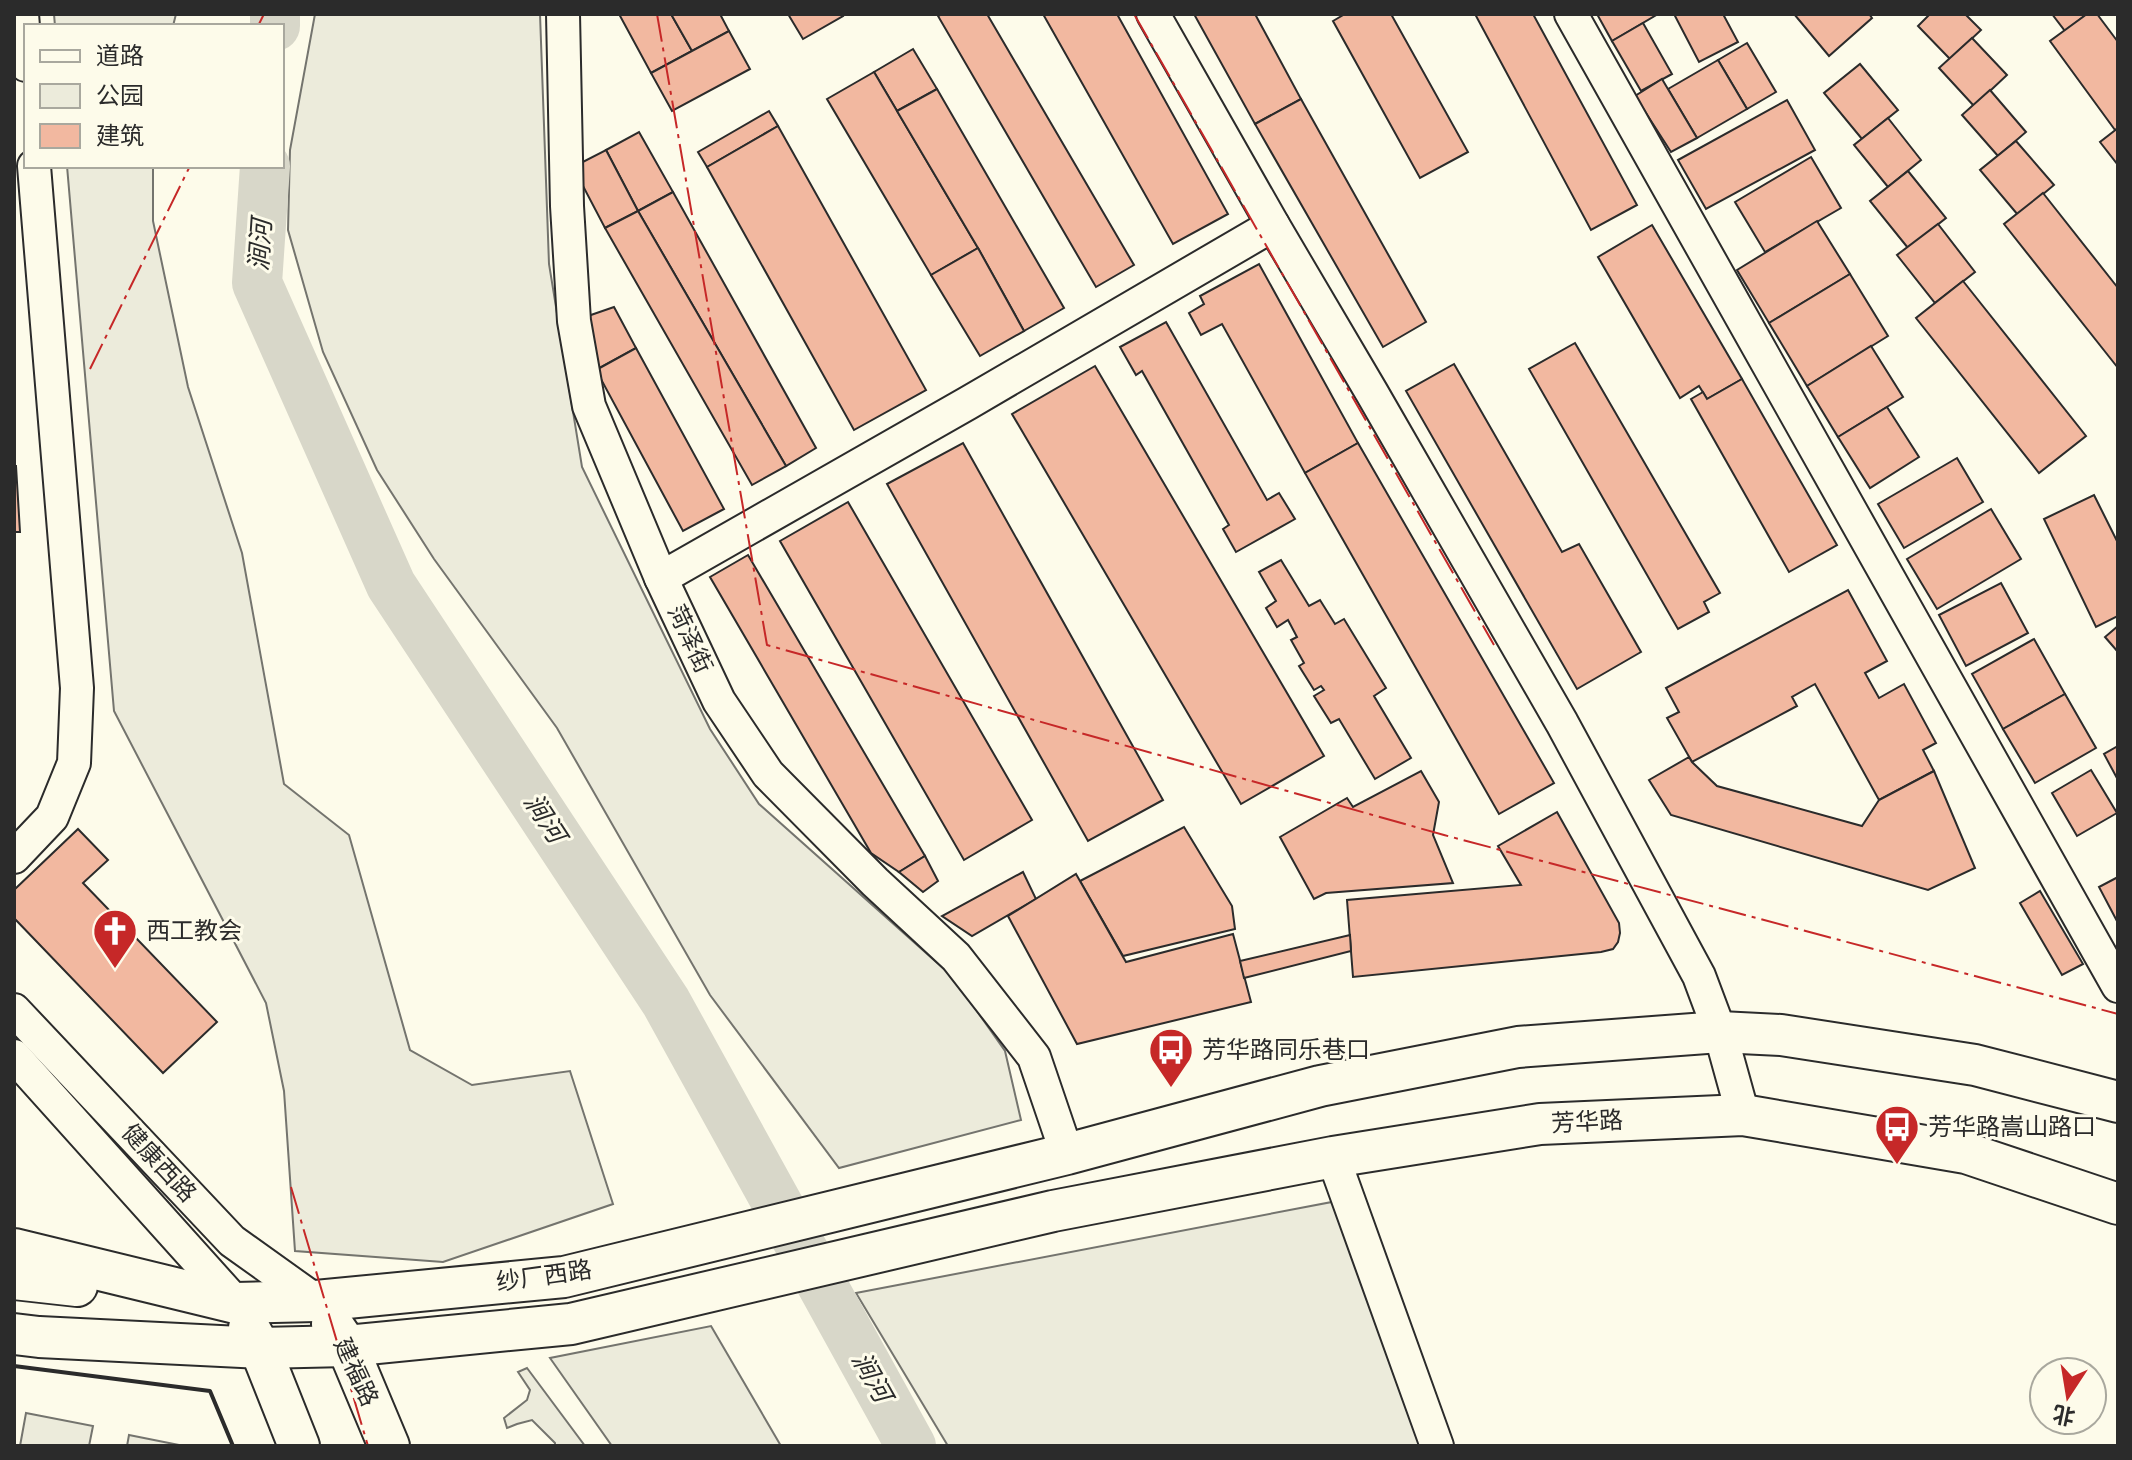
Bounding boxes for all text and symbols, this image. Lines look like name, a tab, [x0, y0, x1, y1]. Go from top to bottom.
legend	[24, 24, 284, 168]
text: 道路	[96, 40, 144, 69]
text: 公园	[96, 80, 144, 109]
text: 建筑	[96, 120, 144, 149]
water label: 涧河	[241, 213, 276, 272]
street label: 菏泽街	[663, 600, 720, 677]
water label: 涧河	[519, 787, 576, 852]
church icon: 西工教会	[91, 907, 139, 970]
place label: 西工教会	[146, 915, 242, 944]
bus stop icon: 芳华路同乐巷口	[1147, 1026, 1195, 1089]
place label: 芳华路同乐巷口	[1202, 1034, 1370, 1063]
bus stop icon: 芳华路嵩山路口	[1873, 1103, 1921, 1166]
street label: 芳华路	[1550, 1104, 1624, 1137]
place label: 芳华路嵩山路口	[1928, 1111, 2096, 1140]
street label: 健康西路	[117, 1117, 203, 1207]
street label: 纱厂西路	[494, 1253, 593, 1296]
street label: 建福路	[329, 1333, 386, 1410]
water label: 涧河	[847, 1346, 902, 1411]
north arrow	[2028, 1356, 2108, 1436]
text: 北	[2050, 1402, 2077, 1432]

